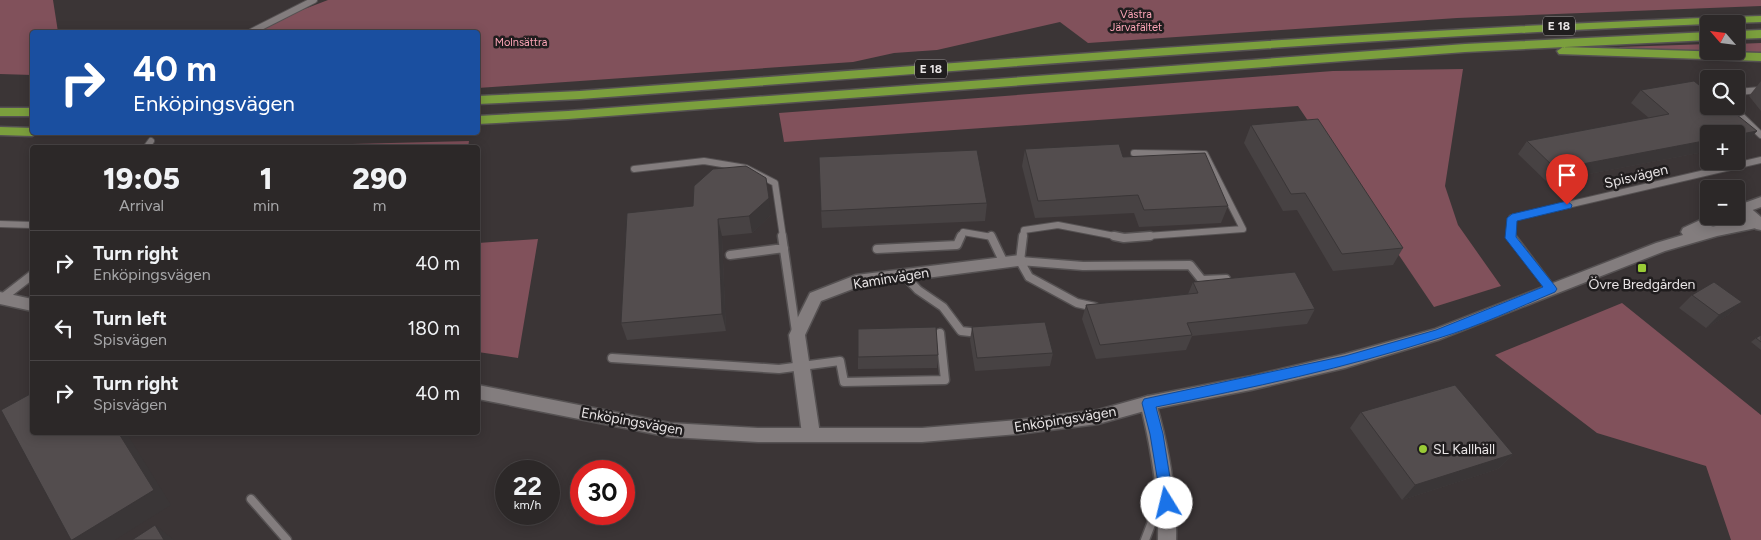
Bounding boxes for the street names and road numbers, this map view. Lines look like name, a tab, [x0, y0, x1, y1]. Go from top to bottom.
road number: E 18	[1543, 16, 1575, 36]
road number: E 18	[915, 60, 947, 78]
street label: Spisvägen	[1603, 161, 1670, 192]
street label: Kaminvägen	[852, 264, 930, 293]
street label: Enköpingsvägen	[1013, 403, 1117, 436]
street label: Enköpingsvägen	[580, 404, 684, 439]

